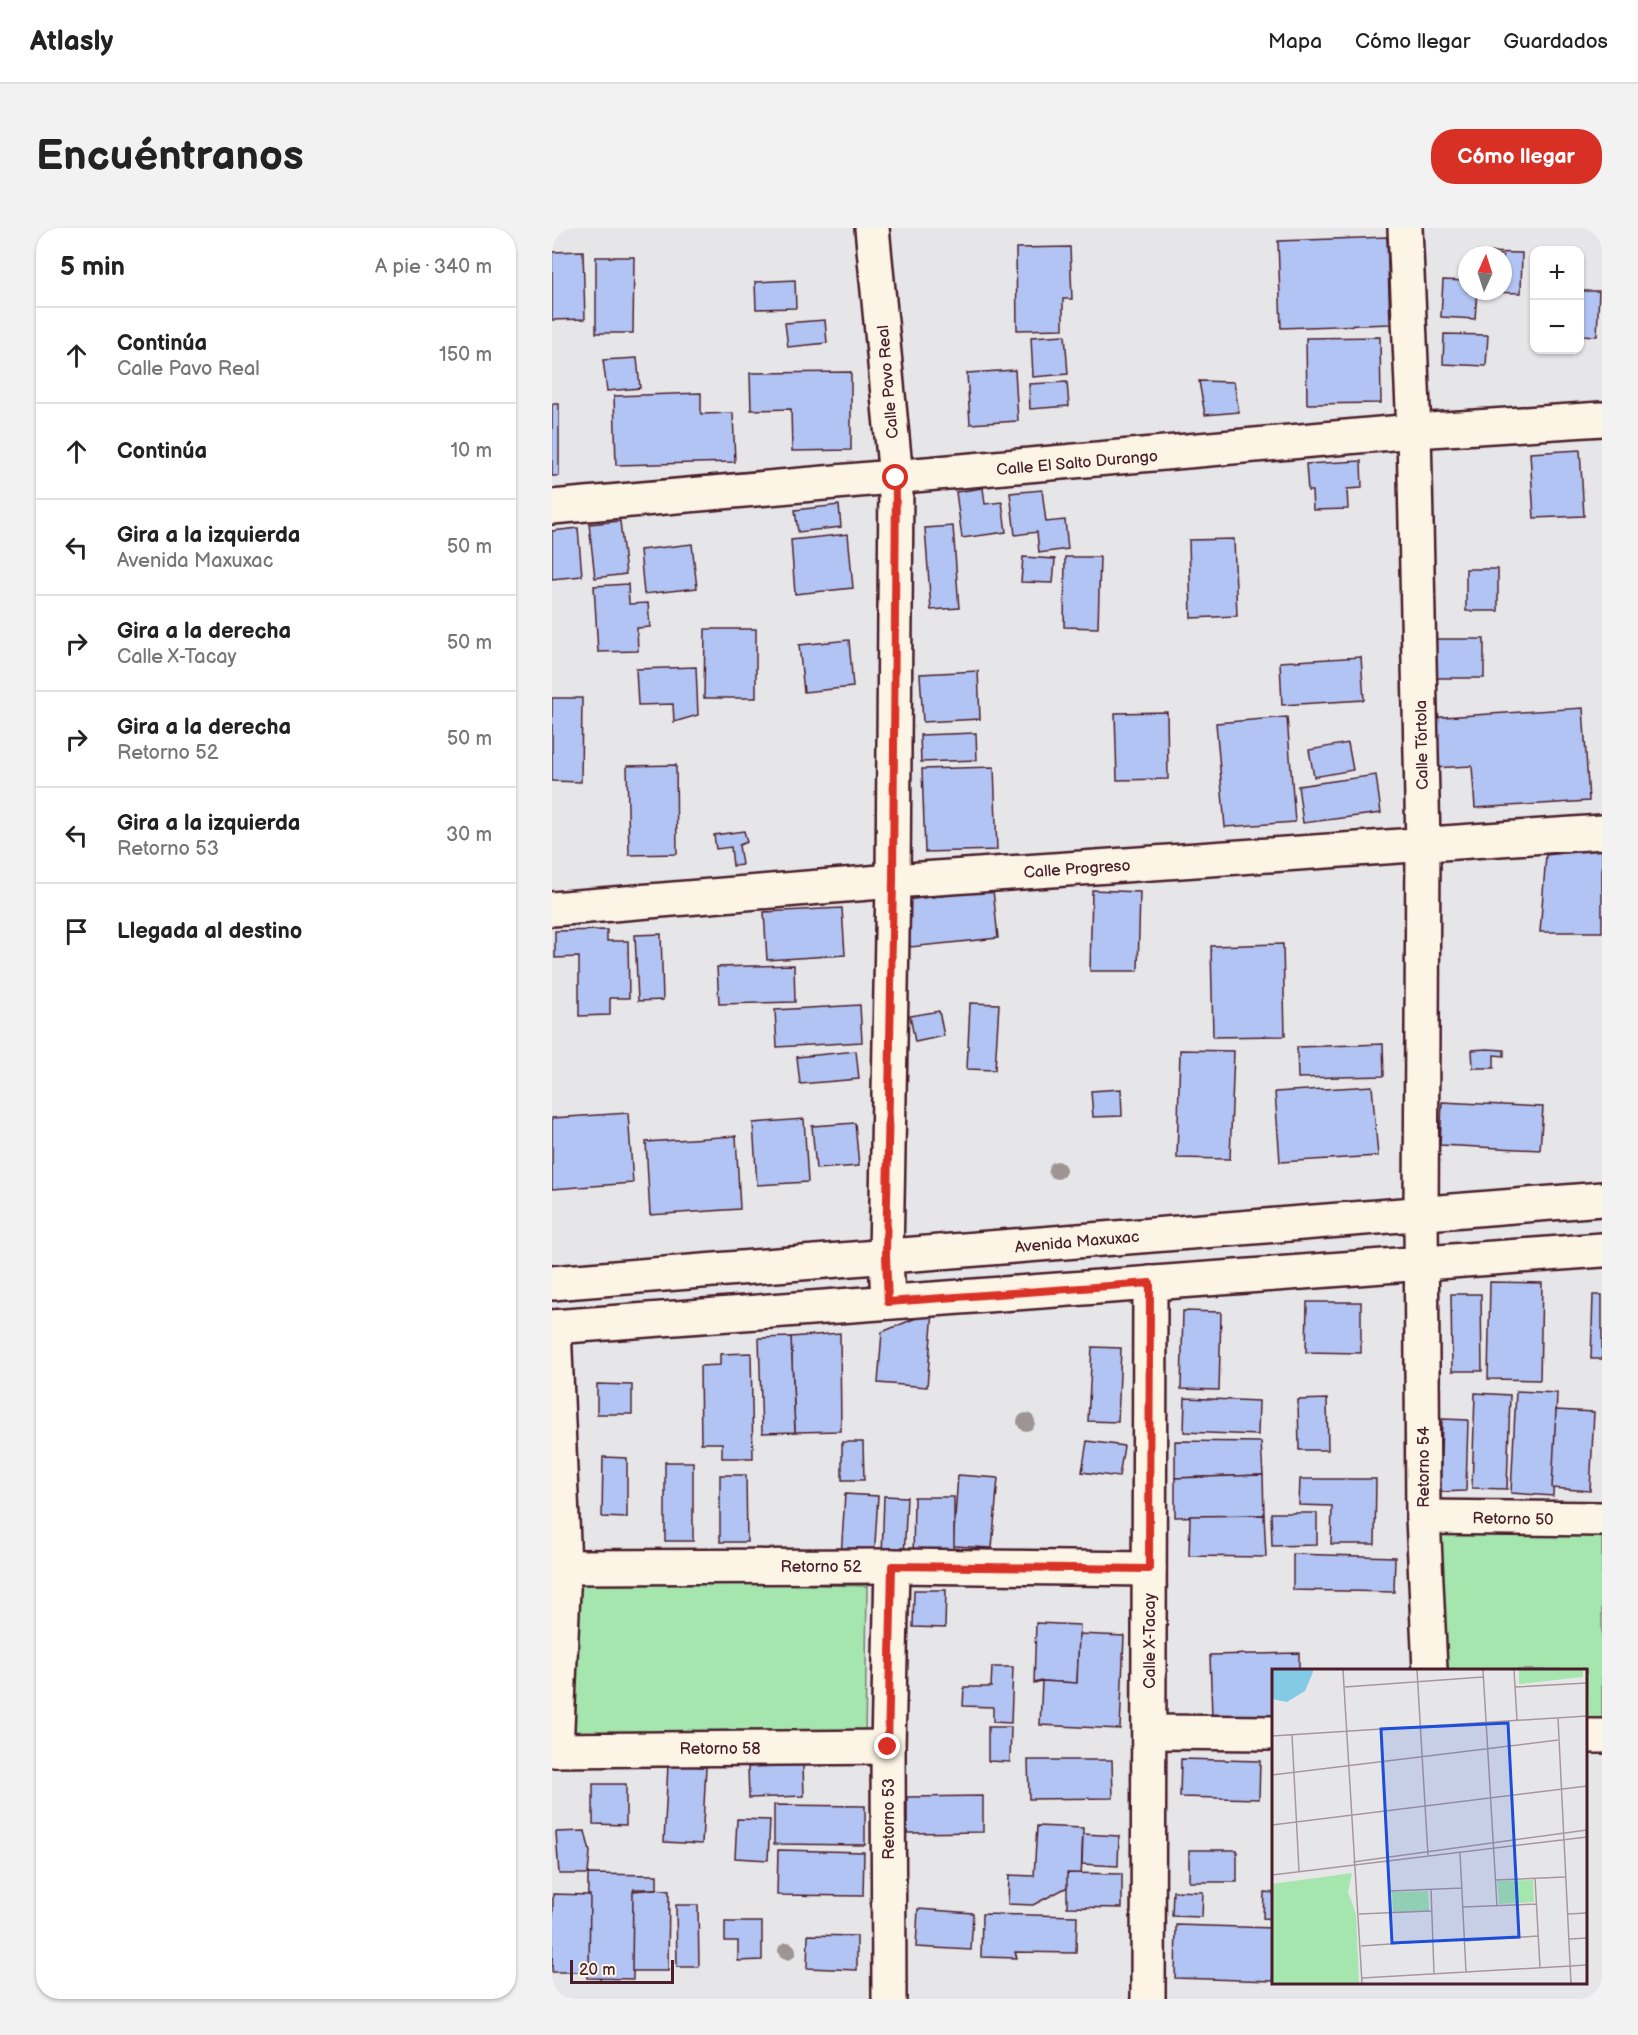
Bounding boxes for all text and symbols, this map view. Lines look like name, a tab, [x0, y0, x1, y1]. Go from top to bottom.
text: Atlasly	[30, 25, 113, 58]
text: Mapa	[1268, 29, 1322, 54]
text: Cómo llegar	[1355, 29, 1470, 54]
text: Guardados	[1503, 29, 1608, 54]
button: Cómo llegar	[1431, 129, 1602, 184]
text: Encuéntranos	[36, 131, 304, 182]
north arrow	[1458, 246, 1512, 300]
map controls	[1530, 246, 1584, 354]
button: +	[1530, 246, 1584, 300]
text: 5 min	[60, 252, 125, 283]
text: A pie · 340 m	[375, 255, 492, 279]
button: −	[1530, 300, 1584, 354]
street label: Calle Pavo Real	[874, 324, 903, 440]
text: Continúa	[117, 330, 207, 357]
icon: ahead	[60, 339, 93, 372]
text: 150 m	[439, 343, 492, 367]
text: Calle Pavo Real	[117, 357, 260, 381]
icon: ahead	[60, 435, 93, 468]
text: Continúa	[117, 438, 207, 465]
text: 10 m	[451, 439, 492, 463]
street label: Calle El Salto Durango	[996, 447, 1159, 480]
route start	[882, 464, 908, 490]
text: Gira a la izquierda	[117, 522, 301, 549]
icon: left	[60, 531, 93, 564]
text: 50 m	[447, 535, 492, 559]
text: Avenida Maxuxac	[117, 549, 273, 573]
text: Gira a la derecha	[117, 618, 291, 645]
icon: right	[60, 627, 93, 660]
text: 50 m	[447, 631, 492, 655]
text: Calle X-Tacay	[117, 645, 237, 669]
street label: Calle Tórtola	[1412, 700, 1433, 790]
text: Gira a la derecha	[117, 714, 291, 741]
icon: right	[60, 723, 93, 756]
text: 50 m	[447, 727, 492, 751]
text: Retorno 52	[117, 741, 219, 765]
text: Gira a la izquierda	[117, 810, 301, 837]
icon: left	[60, 819, 93, 852]
text: 30 m	[446, 823, 492, 847]
text: Retorno 53	[117, 837, 219, 861]
street label: Calle Progreso	[1023, 856, 1131, 883]
icon: arrive	[60, 915, 93, 948]
text: Llegada al destino	[117, 918, 302, 945]
street label: Avenida Maxuxac	[1014, 1228, 1140, 1257]
street label: Retorno 54	[1415, 1426, 1434, 1508]
street label: Retorno 50	[1472, 1509, 1554, 1530]
street label: Retorno 52	[780, 1558, 862, 1577]
street label: Calle X-Tacay	[1141, 1592, 1160, 1689]
inset map	[1272, 1669, 1587, 1984]
route end	[874, 1733, 900, 1759]
street label: Retorno 58	[679, 1740, 761, 1759]
street label: Retorno 53	[880, 1778, 899, 1860]
scale bar	[570, 1957, 674, 1984]
text: 20 m	[579, 1961, 615, 1980]

